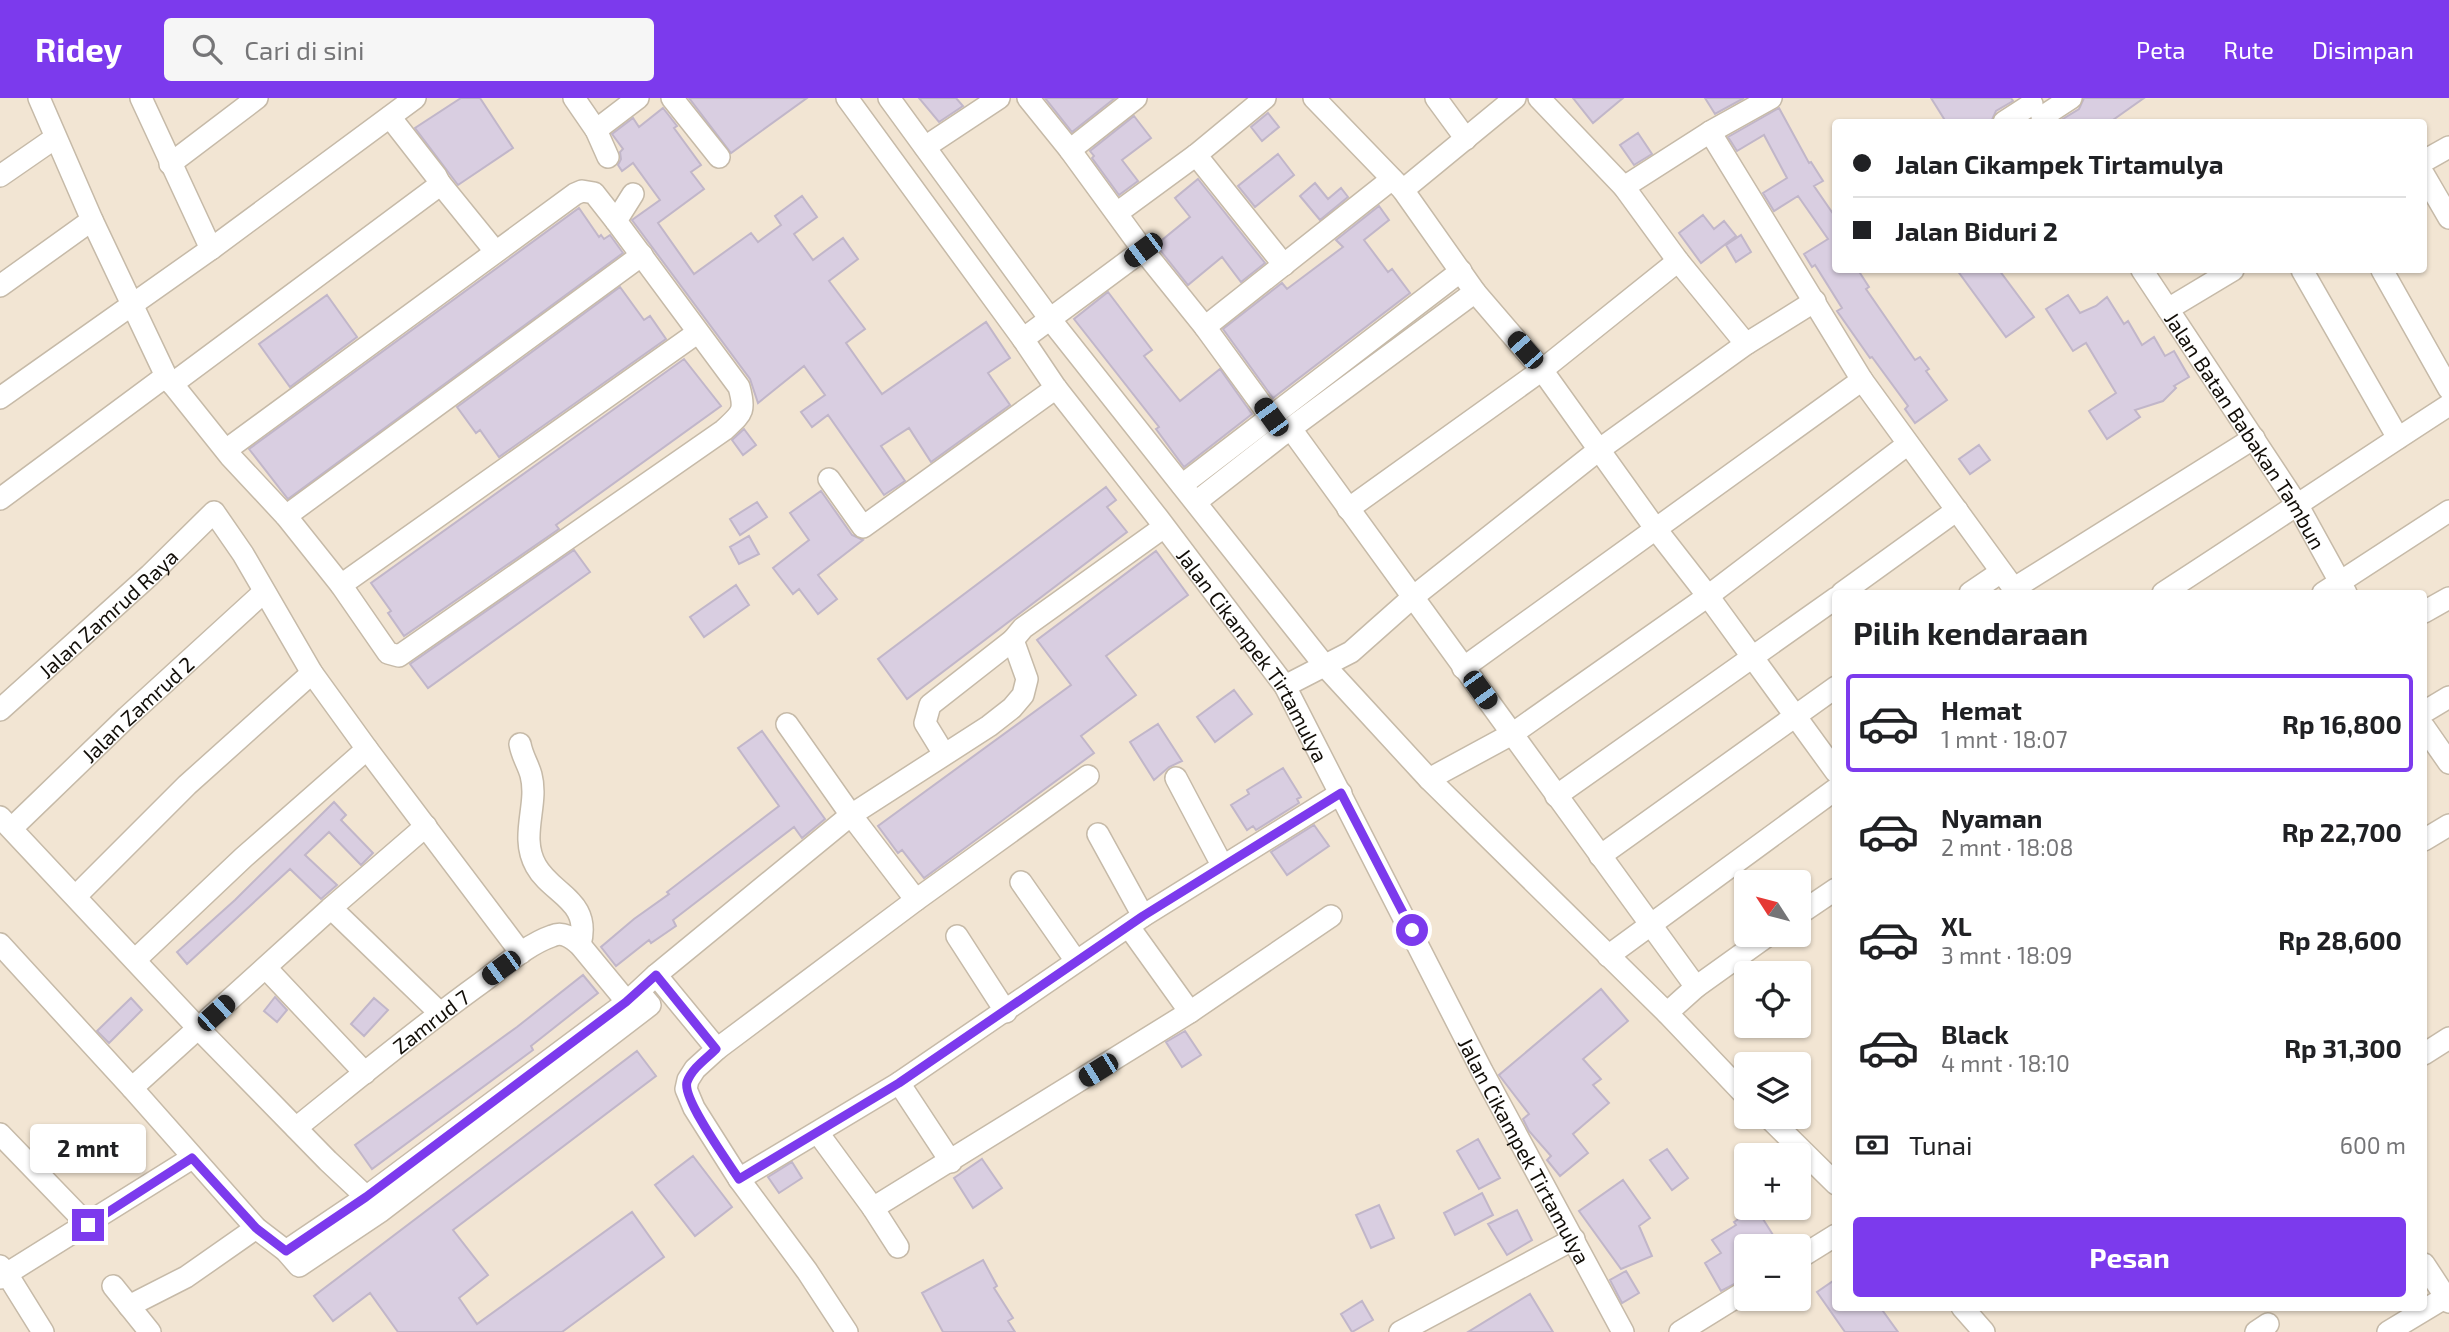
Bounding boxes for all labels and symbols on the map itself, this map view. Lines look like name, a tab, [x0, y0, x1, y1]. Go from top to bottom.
car	[1120, 229, 1167, 271]
street label: Jalan Batan Babakan Tambun	[2160, 307, 2332, 553]
car	[1504, 327, 1547, 373]
car	[1251, 394, 1292, 440]
street label: Jalan Zamrud Raya	[33, 543, 182, 682]
street label: Jalan Cikampek Tirtamulya	[1172, 543, 1334, 766]
street label: Jalan Zamrud 2	[76, 650, 198, 767]
car	[1460, 667, 1501, 713]
north arrow	[1734, 870, 1811, 947]
route start	[1396, 914, 1428, 946]
car	[478, 947, 525, 989]
street label: Zamrud 7	[387, 984, 474, 1058]
car	[194, 991, 239, 1035]
street label: Jalan Cikampek Tirtamulya	[1454, 1033, 1596, 1268]
car	[1075, 1050, 1122, 1090]
callout: 2 mnt	[30, 1124, 146, 1172]
route end	[72, 1209, 104, 1241]

